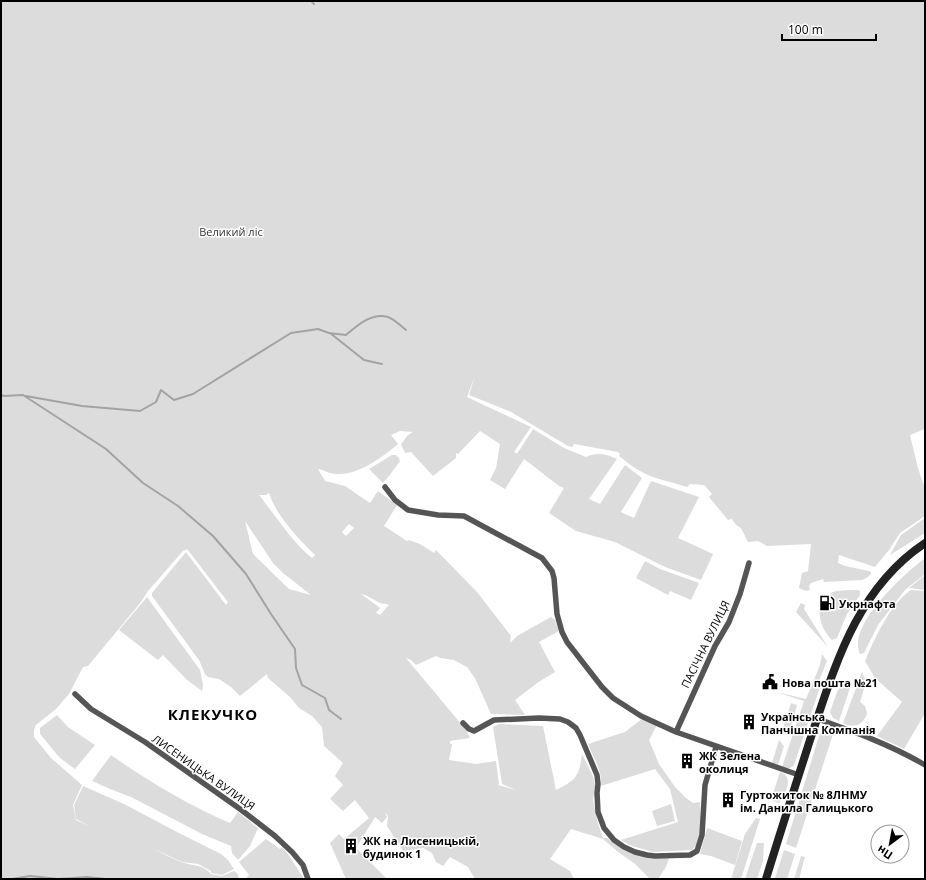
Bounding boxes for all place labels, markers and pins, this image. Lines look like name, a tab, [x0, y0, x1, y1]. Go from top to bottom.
fuel station icon: Укрнафта	[818, 594, 836, 612]
place label: Укрнафта	[839, 596, 896, 611]
public building icon: Нова пошта №21	[761, 673, 779, 691]
place label: Нова пошта №21	[782, 675, 878, 690]
place label: Українська Панчішна Компанія	[761, 709, 876, 737]
building icon: Українська Панчішна Компанія	[740, 713, 758, 731]
place label: ЖК Зелена околиця	[699, 748, 761, 776]
building icon: ЖК Зелена околиця	[678, 752, 696, 770]
place label: Гуртожиток № 8ЛНМУ ім. Данила Галицького	[740, 787, 874, 815]
building icon: Гуртожиток № 8ЛНМУ ім. Данила Галицького	[719, 791, 737, 809]
place label: ЖК на Лисеницькій, будинок 1	[363, 833, 479, 861]
building icon: ЖК на Лисеницькій, будинок 1	[342, 837, 360, 855]

